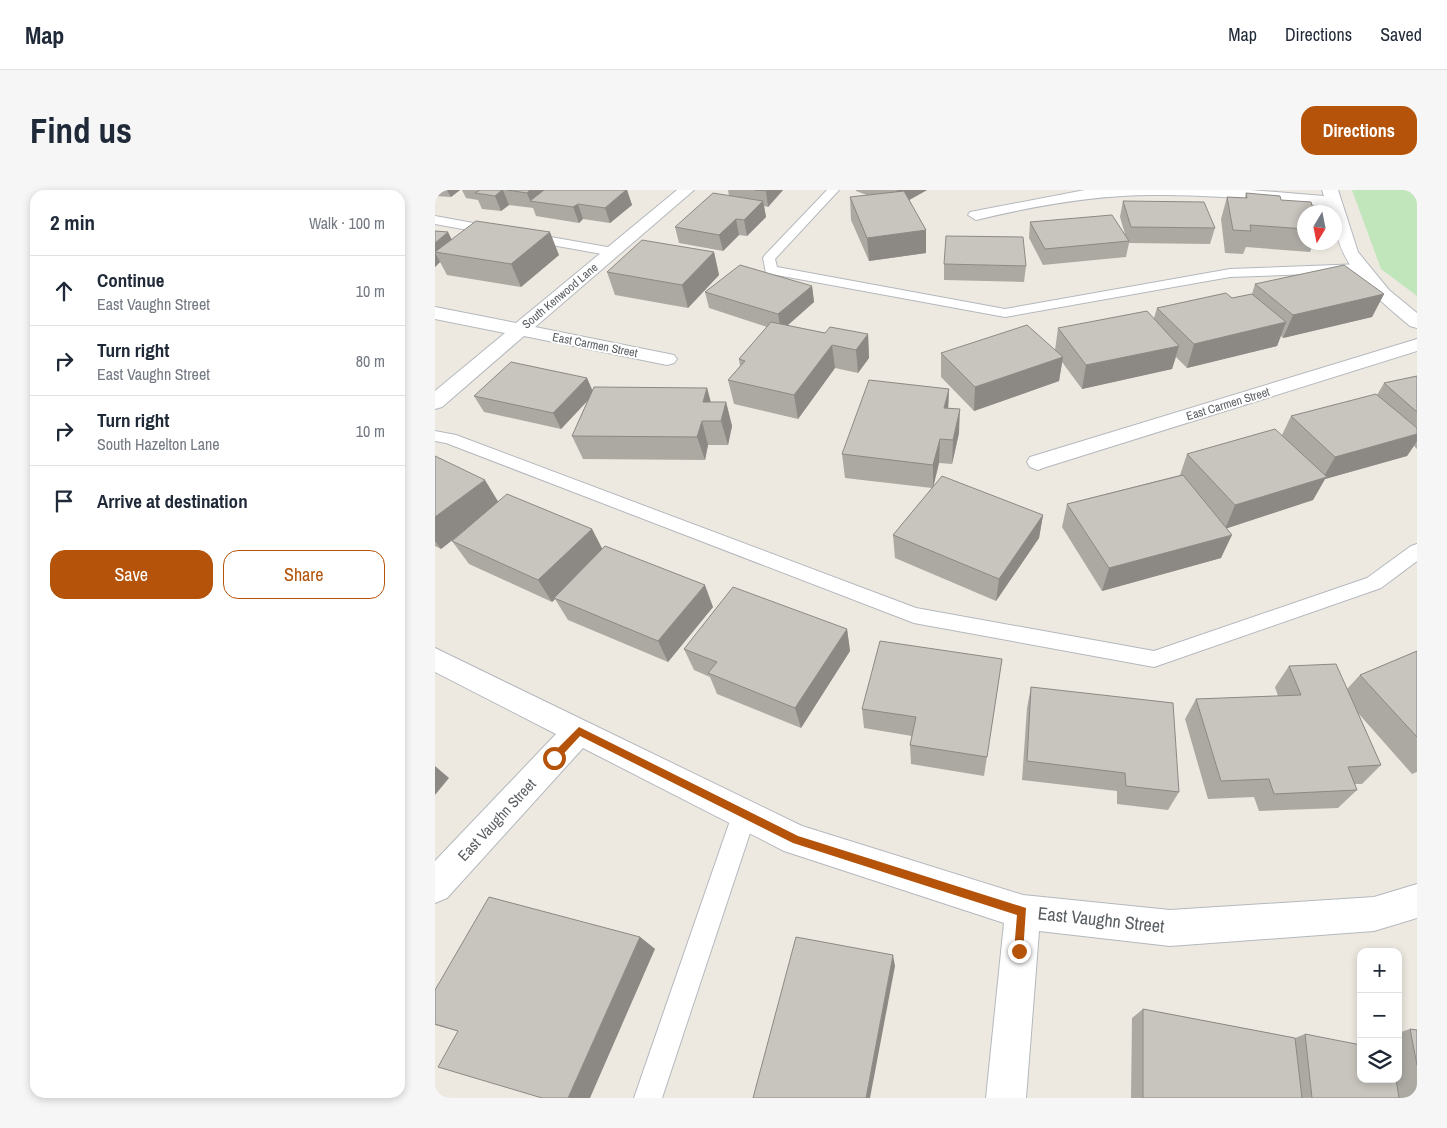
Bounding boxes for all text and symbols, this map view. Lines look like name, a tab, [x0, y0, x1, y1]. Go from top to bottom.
text: Map	[25, 19, 64, 51]
text: Map	[1228, 22, 1257, 47]
text: Directions	[1285, 22, 1352, 47]
text: Saved	[1380, 22, 1422, 47]
button: Directions	[1301, 106, 1417, 155]
text: Find us	[30, 107, 132, 154]
north arrow	[1297, 205, 1342, 250]
text: 2 min	[50, 208, 95, 237]
text: Walk · 100 m	[309, 212, 385, 234]
street label: South Kenwood Lane	[519, 260, 601, 332]
text: Continue	[97, 267, 165, 293]
icon: ahead	[50, 277, 78, 305]
text: 10 m	[356, 280, 385, 302]
text: East Vaughn Street	[97, 293, 210, 315]
street label: East Carmen Street	[551, 329, 639, 361]
text: Turn right	[97, 337, 169, 363]
icon: right	[50, 347, 78, 375]
text: 80 m	[356, 350, 385, 372]
text: East Vaughn Street	[97, 363, 210, 385]
street label: East Carmen Street	[1184, 384, 1272, 424]
text: Turn right	[97, 407, 169, 433]
icon: right	[50, 417, 78, 445]
text: 10 m	[356, 420, 385, 442]
text: South Hazelton Lane	[97, 433, 220, 455]
icon: arrive	[50, 487, 78, 515]
text: Arrive at destination	[97, 488, 248, 514]
button: Save	[50, 550, 213, 599]
button: Share	[223, 550, 385, 599]
route start	[543, 747, 566, 770]
street label: East Vaughn Street	[453, 773, 541, 866]
street label: East Vaughn Street	[1037, 900, 1165, 939]
route end	[1008, 940, 1031, 963]
map controls	[1357, 948, 1402, 1083]
button: +	[1357, 948, 1402, 993]
button: −	[1357, 993, 1402, 1038]
button: layers	[1357, 1038, 1402, 1083]

